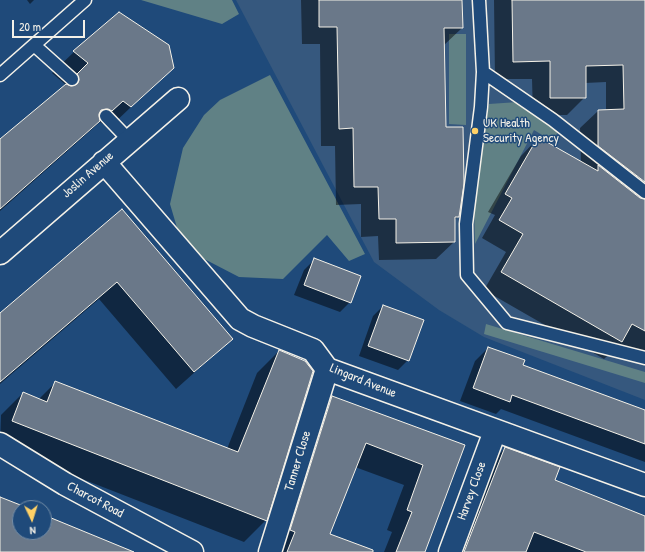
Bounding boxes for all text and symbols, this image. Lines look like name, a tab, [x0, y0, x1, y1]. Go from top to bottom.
scale bar	[14, 12, 87, 38]
text: 20 m	[19, 18, 41, 35]
place label: UK Health Security Agency	[483, 116, 559, 147]
marker: UK Health Security Agency	[470, 126, 480, 136]
street label: Joslin Avenue	[59, 148, 117, 202]
street label: Lingard Avenue	[327, 361, 399, 401]
street label: Tanner Close	[281, 429, 315, 493]
street label: Harvey Close	[454, 460, 490, 522]
street label: Charcot Road	[64, 479, 126, 521]
north arrow	[12, 500, 52, 540]
text: N	[29, 524, 36, 538]

